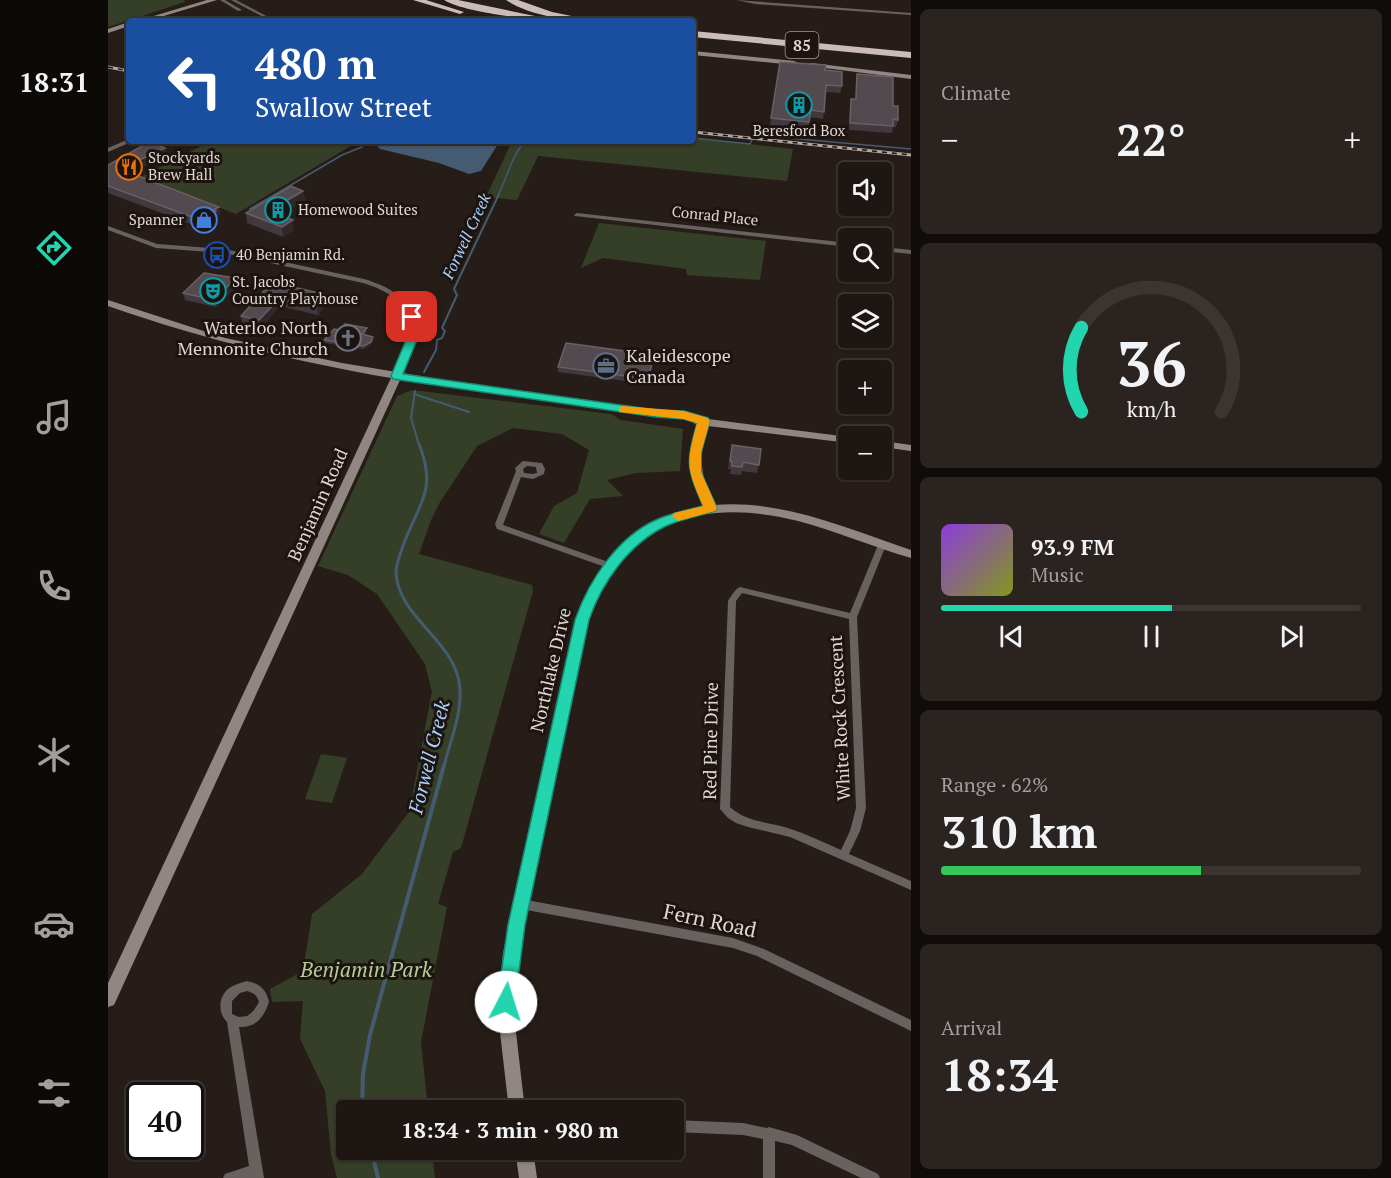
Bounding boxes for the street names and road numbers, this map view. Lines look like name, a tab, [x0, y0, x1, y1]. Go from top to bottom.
road number: 85	[786, 32, 818, 58]
street label: Conrad Place	[671, 201, 759, 230]
street label: Benjamin Road	[281, 444, 353, 565]
street label: Northlake Drive	[524, 605, 576, 734]
street label: White Rock Crescent	[823, 634, 855, 802]
street label: Red Pine Drive	[697, 682, 723, 800]
street label: Fern Road	[661, 897, 760, 944]

